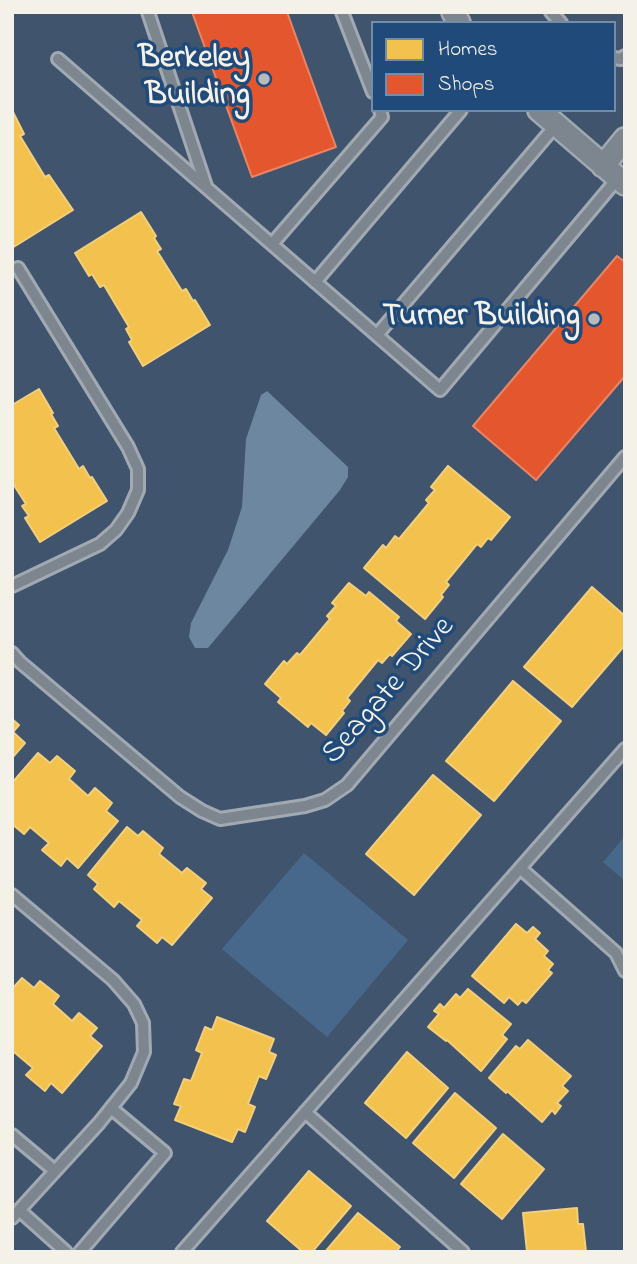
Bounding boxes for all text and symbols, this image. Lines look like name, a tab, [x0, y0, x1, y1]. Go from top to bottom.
legend	[371, 21, 616, 112]
text: Homes	[438, 35, 498, 65]
place label: Berkeley Building	[138, 42, 250, 117]
text: Shops	[438, 70, 495, 100]
marker: Berkeley Building	[256, 71, 272, 87]
place label: Turner Building	[383, 300, 580, 338]
marker: Turner Building	[586, 311, 602, 327]
street label: Seagate Drive	[315, 610, 465, 774]

